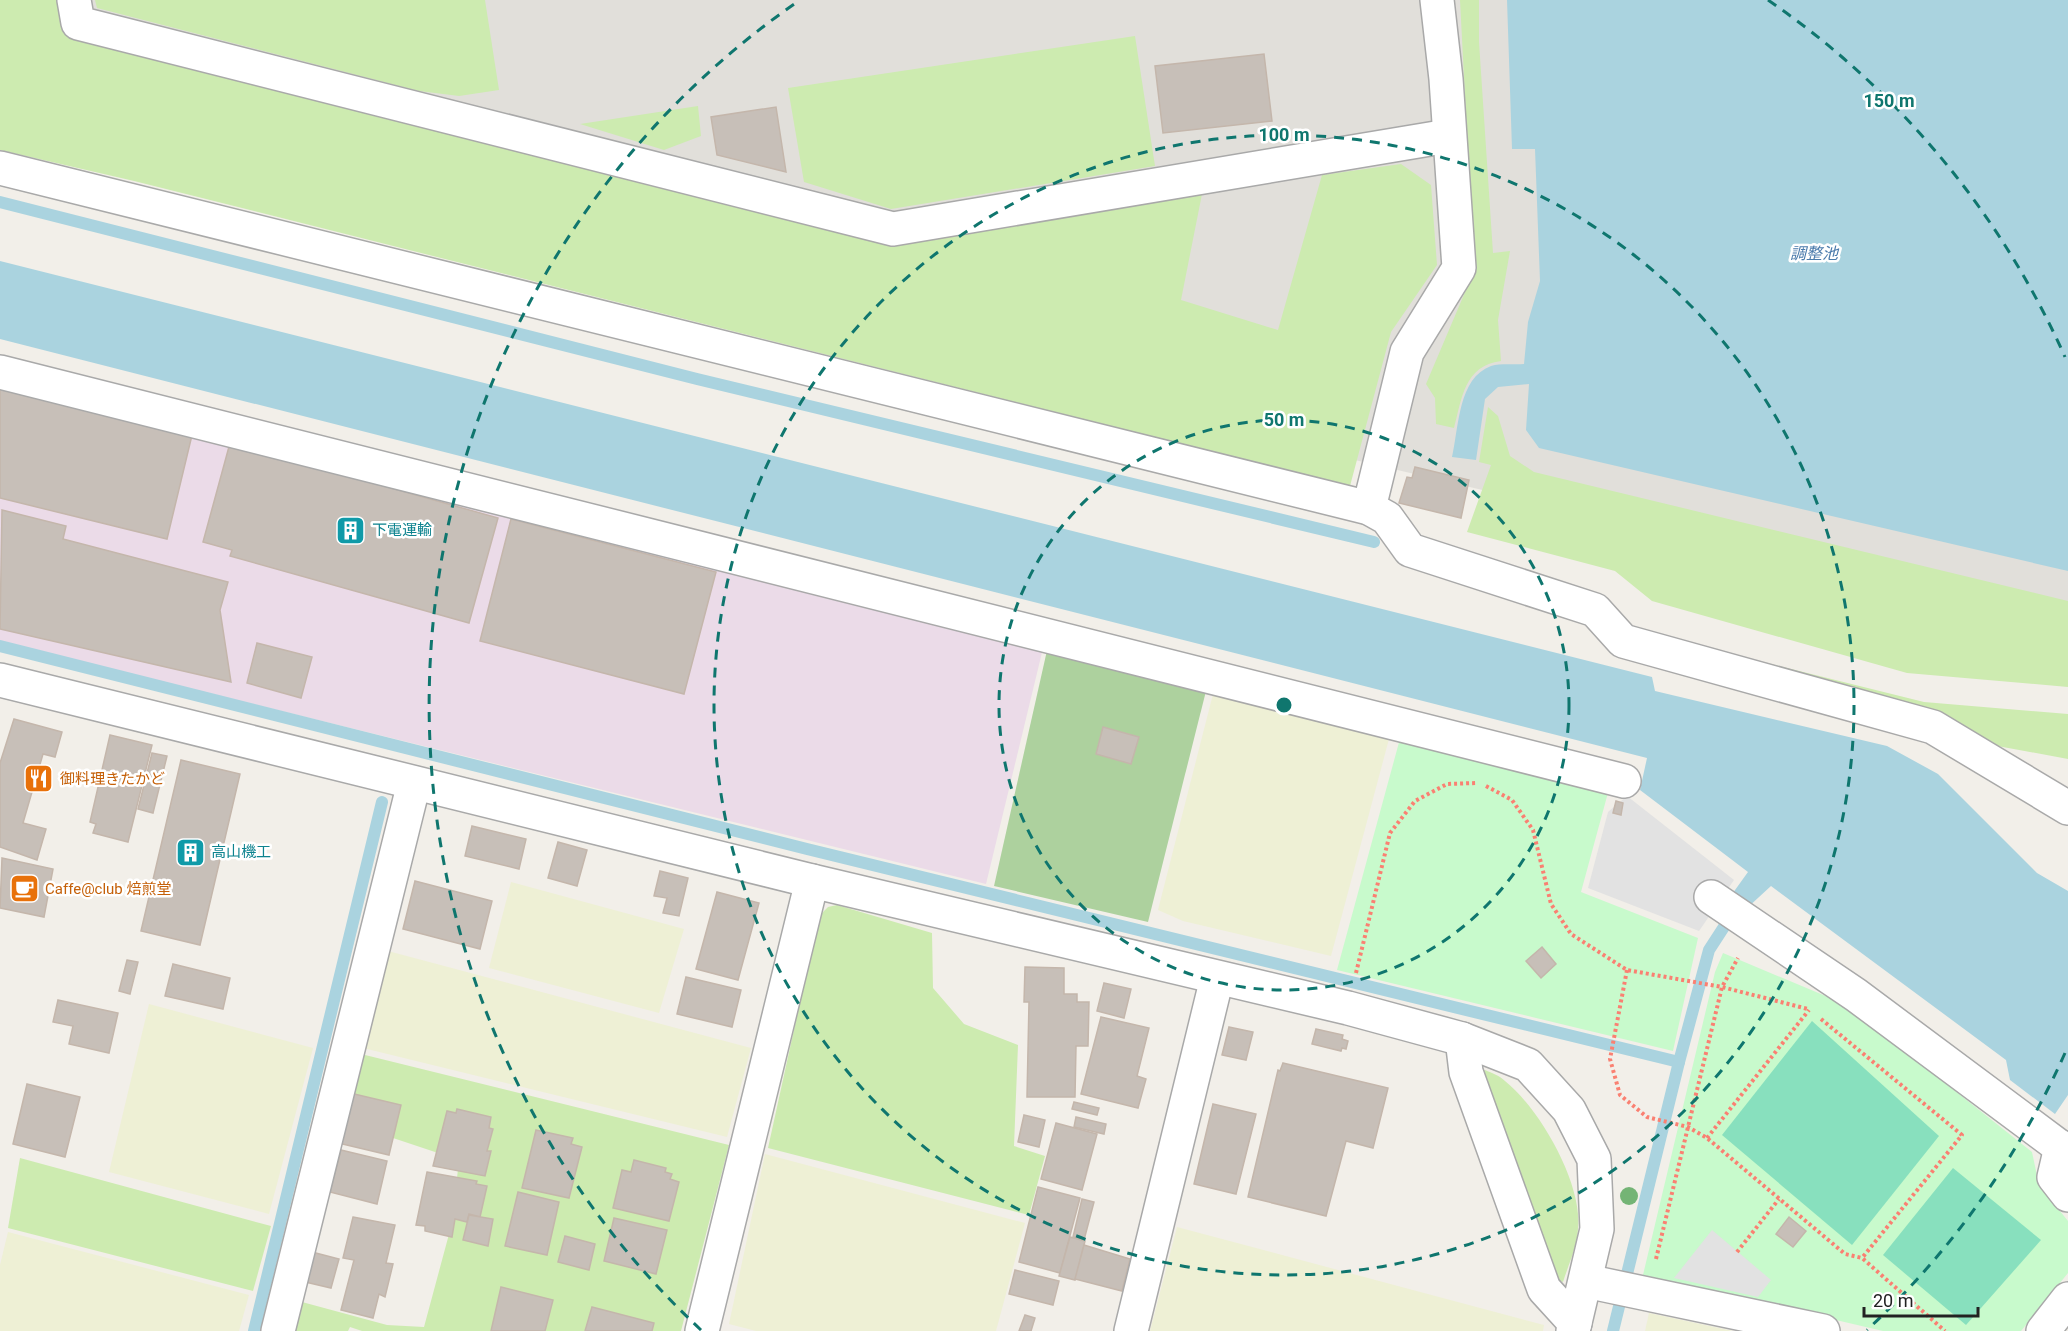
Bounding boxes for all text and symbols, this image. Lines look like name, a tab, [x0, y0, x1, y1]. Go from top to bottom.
text: 150 m	[1863, 90, 1915, 111]
text: 100 m	[1258, 124, 1310, 145]
water label: 調整池	[1790, 244, 1840, 263]
text: 50 m	[1264, 409, 1304, 430]
building icon: 下電運輸	[335, 514, 367, 546]
place label: 下電運輸	[372, 521, 432, 539]
centre of rings	[1274, 695, 1294, 715]
restaurant icon: 御料理きたかど	[23, 763, 55, 795]
place label: 御料理きたかど	[60, 770, 165, 788]
building icon: 高山機工	[174, 836, 206, 868]
place label: 高山機工	[211, 843, 271, 861]
cafe icon: Caffe@club 焙煎堂	[8, 873, 40, 905]
place label: Caffe@club 焙煎堂	[45, 880, 172, 898]
scale bar	[1864, 1280, 1978, 1318]
text: 20 m	[1873, 1290, 1913, 1311]

